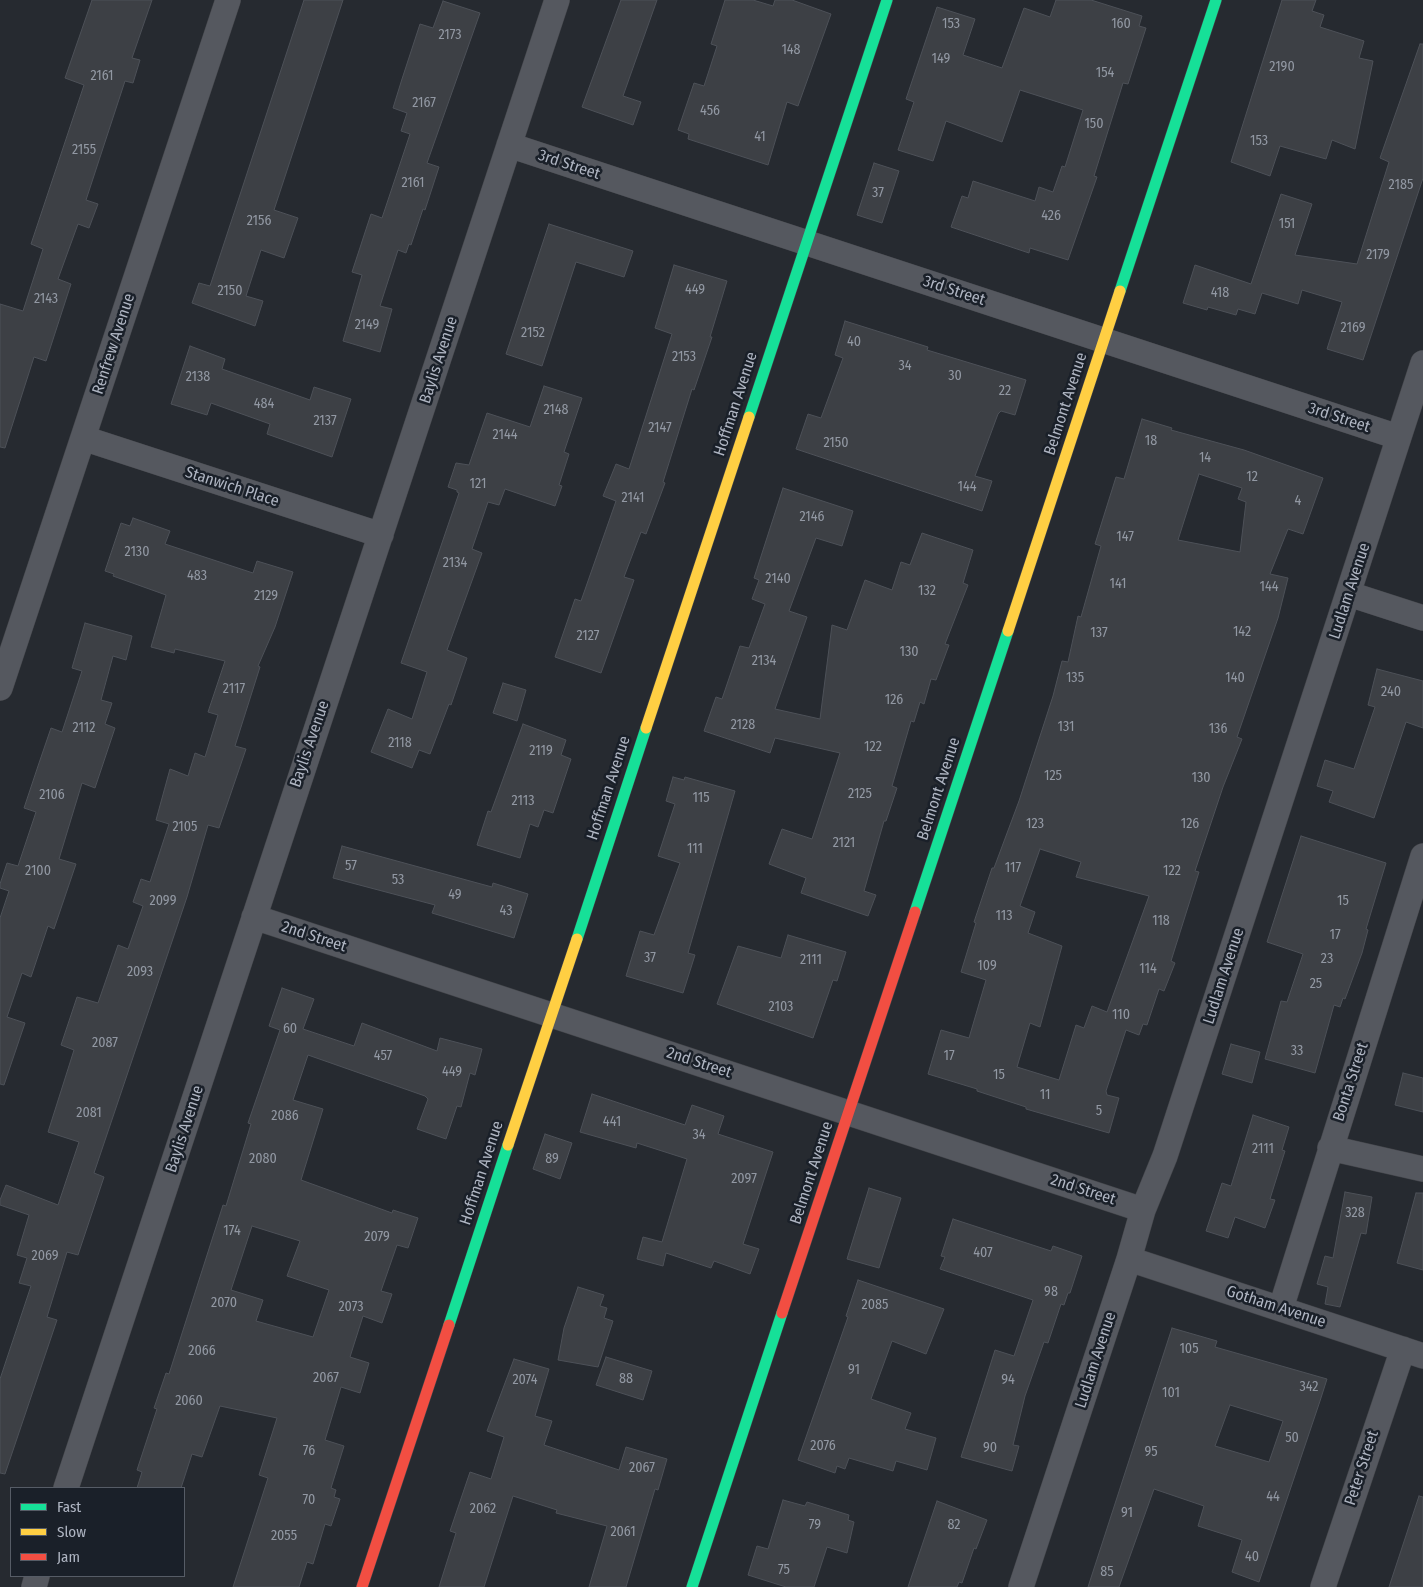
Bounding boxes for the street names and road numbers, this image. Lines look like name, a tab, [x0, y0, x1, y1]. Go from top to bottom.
street label: 3rd Street	[536, 146, 602, 184]
street label: 3rd Street	[921, 272, 987, 310]
street label: Renfrew Avenue	[89, 291, 139, 397]
street label: Baylis Avenue	[416, 314, 462, 406]
street label: Hoffman Avenue	[710, 350, 762, 458]
street label: Belmont Avenue	[1040, 350, 1092, 458]
street label: 3rd Street	[1306, 399, 1372, 437]
street label: Stanwich Place	[183, 463, 281, 511]
street label: Ludlam Avenue	[1325, 541, 1375, 641]
street label: Baylis Avenue	[286, 698, 334, 790]
street label: Hoffman Avenue	[583, 734, 635, 842]
street label: Belmont Avenue	[913, 735, 965, 843]
street label: 2nd Street	[279, 917, 349, 957]
street label: Ludlam Avenue	[1199, 926, 1249, 1026]
street label: Bonta Street	[1329, 1040, 1373, 1124]
street label: 2nd Street	[664, 1043, 734, 1083]
street label: Baylis Avenue	[162, 1083, 208, 1175]
street label: Hoffman Avenue	[456, 1119, 508, 1227]
street label: Belmont Avenue	[786, 1119, 838, 1227]
street label: 2nd Street	[1048, 1170, 1118, 1210]
street label: Gotham Avenue	[1224, 1282, 1328, 1332]
street label: Ludlam Avenue	[1071, 1310, 1121, 1410]
street label: Peter Street	[1341, 1428, 1383, 1508]

